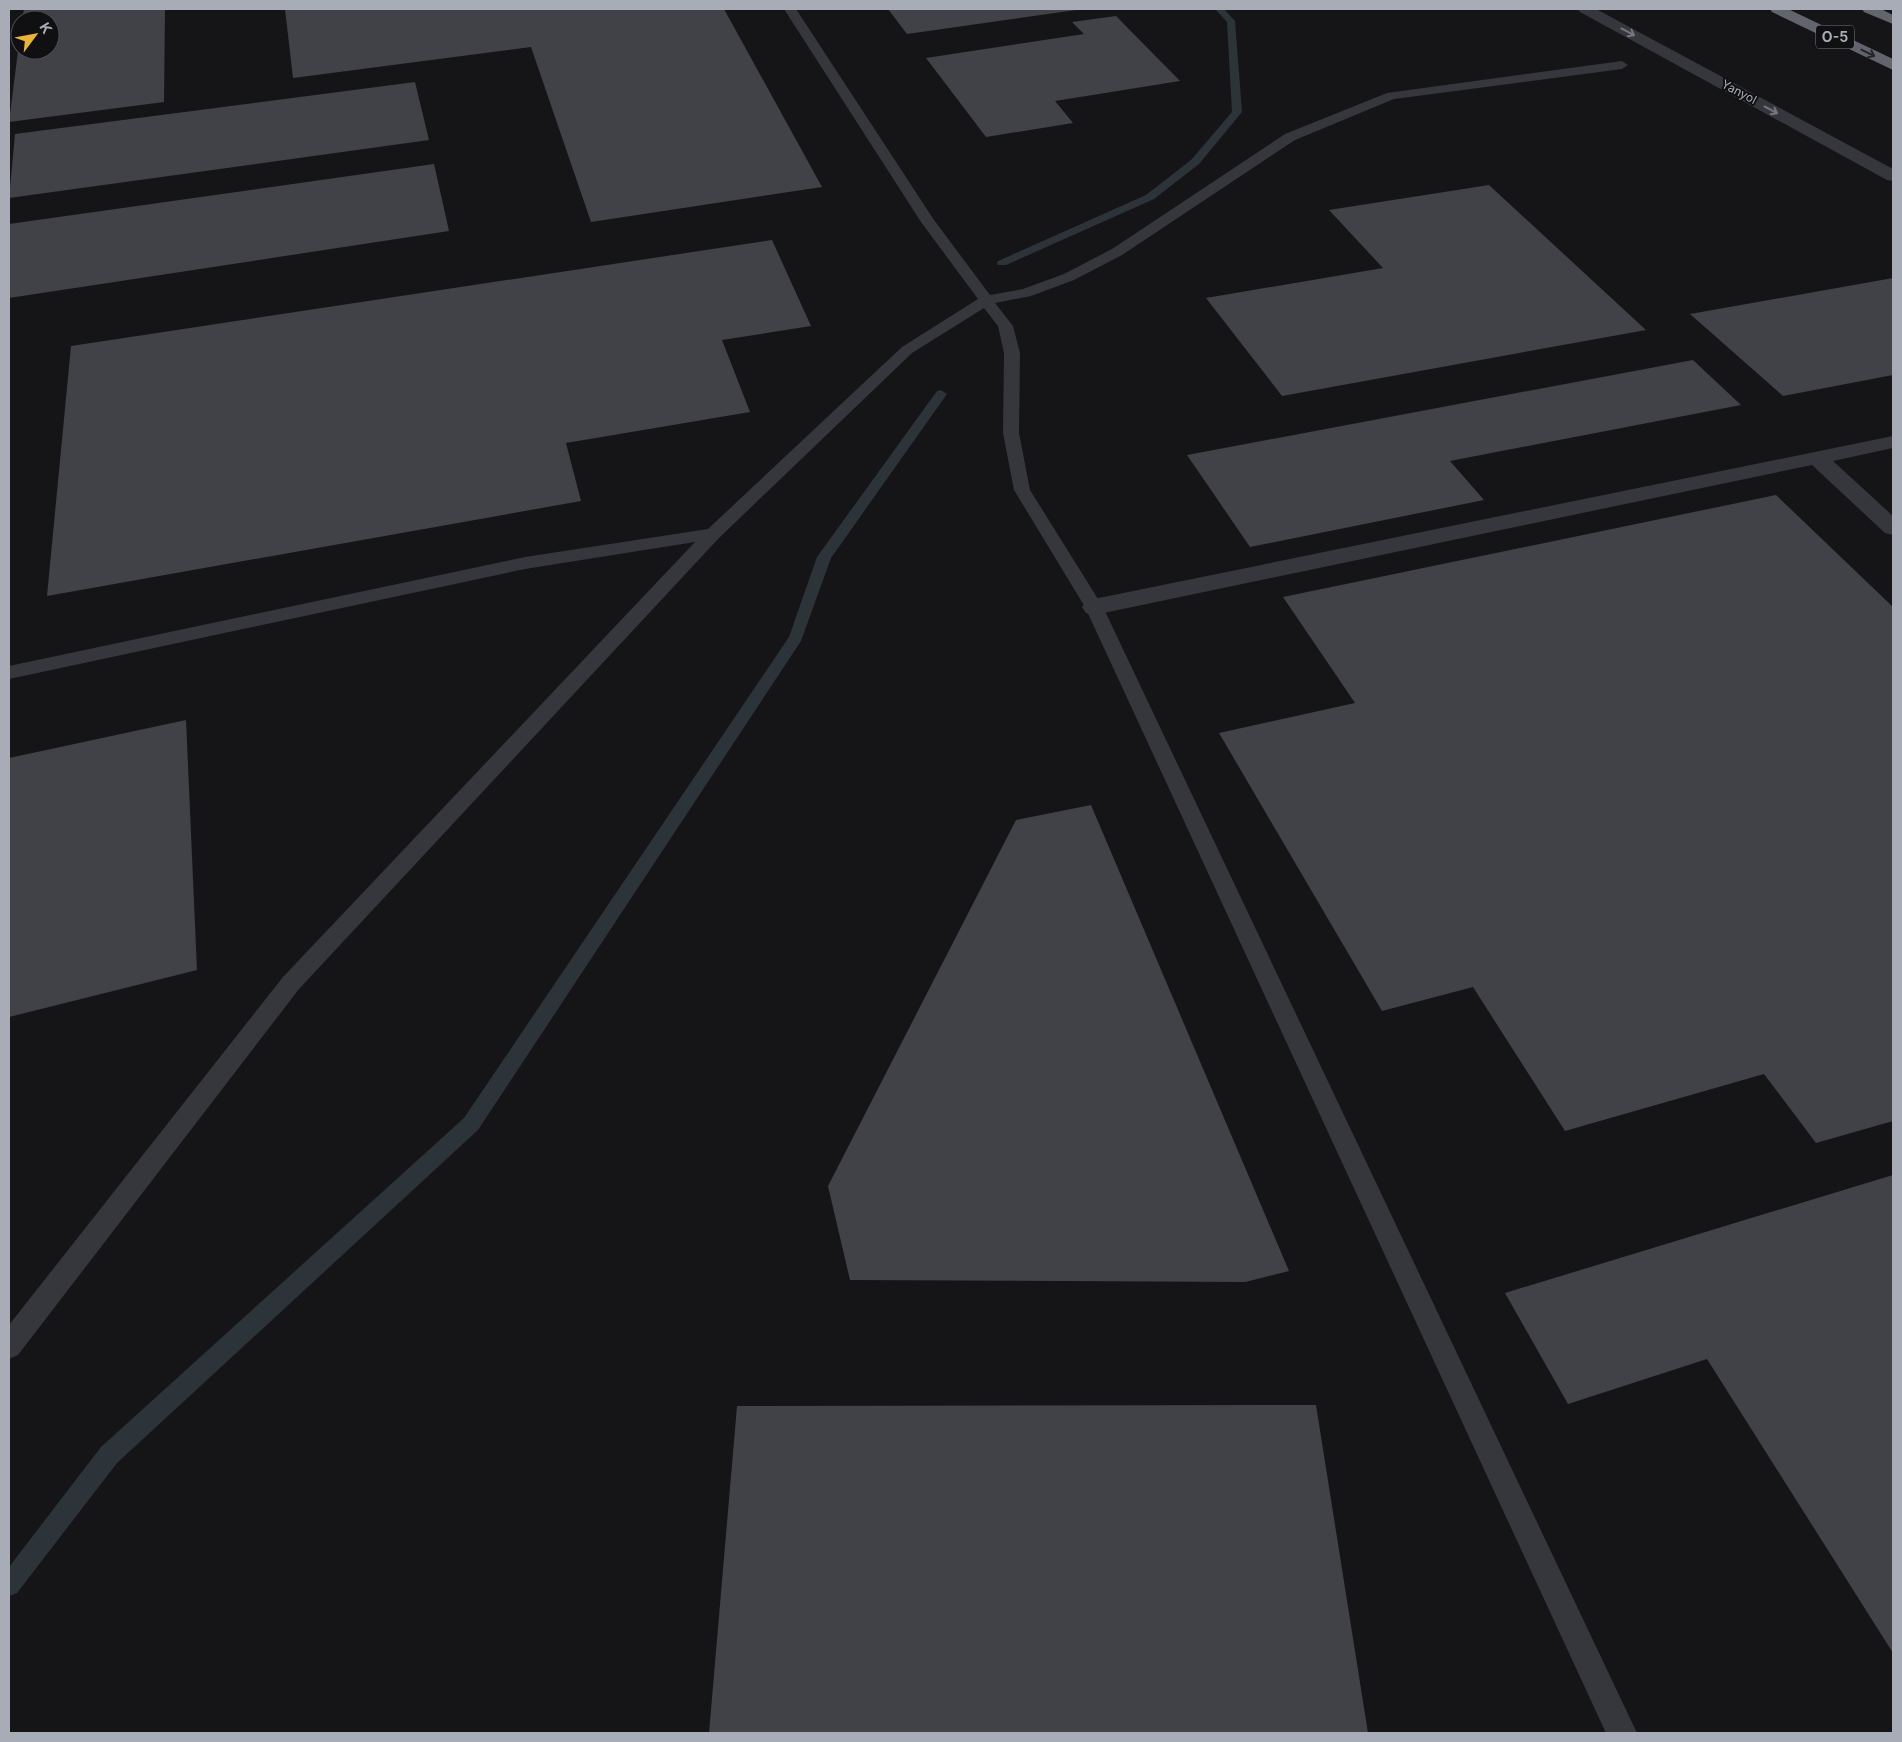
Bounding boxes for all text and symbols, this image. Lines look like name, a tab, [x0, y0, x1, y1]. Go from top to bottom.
north arrow	[10, 10, 60, 60]
text: K	[37, 19, 56, 37]
road number: O-5	[1816, 26, 1854, 48]
one-way arrow	[1620, 28, 1635, 37]
one-way arrow	[1860, 49, 1875, 58]
street label: Yanyol	[1719, 76, 1759, 107]
one-way arrow	[1763, 105, 1777, 115]

